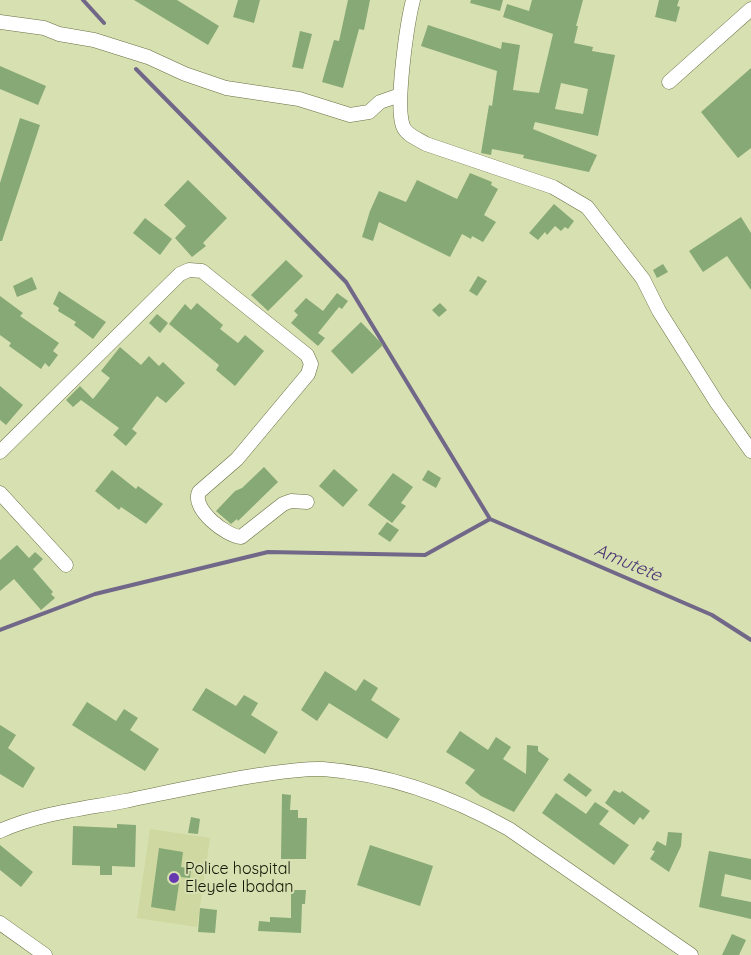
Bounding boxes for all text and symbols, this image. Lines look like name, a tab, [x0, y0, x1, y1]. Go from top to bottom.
water label: Amutete	[591, 539, 665, 587]
place label: Police hospital Eleyele Ibadan	[185, 859, 294, 897]
marker: Police hospital Eleyele Ibadan	[167, 871, 181, 885]

